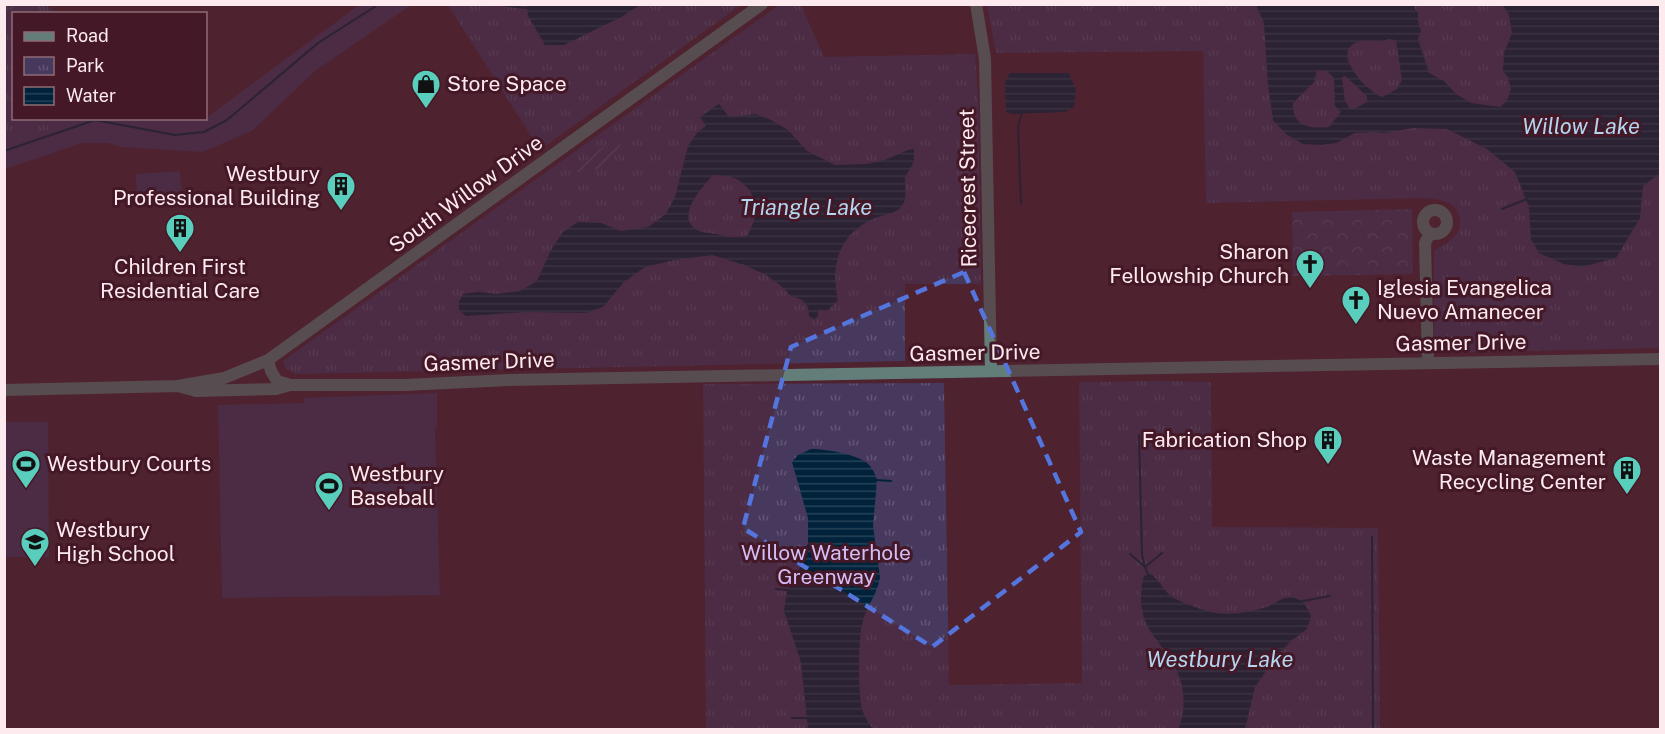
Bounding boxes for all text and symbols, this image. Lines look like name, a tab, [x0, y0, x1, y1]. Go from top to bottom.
legend	[12, 12, 207, 120]
text: Road	[66, 25, 109, 46]
text: Park	[66, 55, 104, 76]
shop icon: Store Space	[410, 68, 442, 110]
place label: Store Space	[447, 71, 567, 96]
text: Water	[66, 85, 116, 106]
street label: Ricecrest Street	[954, 108, 981, 268]
water label: Willow Lake	[1522, 113, 1640, 139]
street label: South Willow Drive	[384, 130, 547, 258]
place label: Westbury Professional Building	[113, 161, 320, 210]
building icon: Westbury Professional Building	[325, 170, 357, 212]
water label: Triangle Lake	[740, 194, 872, 220]
building icon: Children First Residential Care	[164, 212, 196, 254]
place label: Sharon Fellowship Church	[1109, 239, 1289, 288]
church icon: Sharon Fellowship Church	[1294, 248, 1326, 290]
place label: Children First Residential Care	[100, 254, 260, 303]
place label: Iglesia Evangelica Nuevo Amanecer	[1377, 275, 1552, 324]
church icon: Iglesia Evangelica Nuevo Amanecer	[1340, 284, 1372, 326]
street label: Gasmer Drive	[1395, 329, 1527, 356]
street label: Gasmer Drive	[909, 339, 1041, 366]
street label: Gasmer Drive	[423, 347, 555, 376]
building icon: Fabrication Shop	[1312, 424, 1344, 466]
place label: Fabrication Shop	[1142, 427, 1307, 452]
place label: Waste Management Recycling Center	[1412, 445, 1606, 494]
sports icon: Westbury Courts	[10, 448, 42, 490]
place label: Westbury Courts	[47, 451, 211, 476]
building icon: Waste Management Recycling Center	[1611, 454, 1643, 496]
place label: Westbury Baseball	[350, 461, 444, 510]
sports icon: Westbury Baseball	[313, 470, 345, 512]
place label: Westbury High School	[56, 517, 175, 566]
school or university icon: Westbury High School	[19, 526, 51, 568]
park label: Willow Waterhole Greenway	[741, 540, 911, 589]
water label: Westbury Lake	[1147, 646, 1293, 672]

